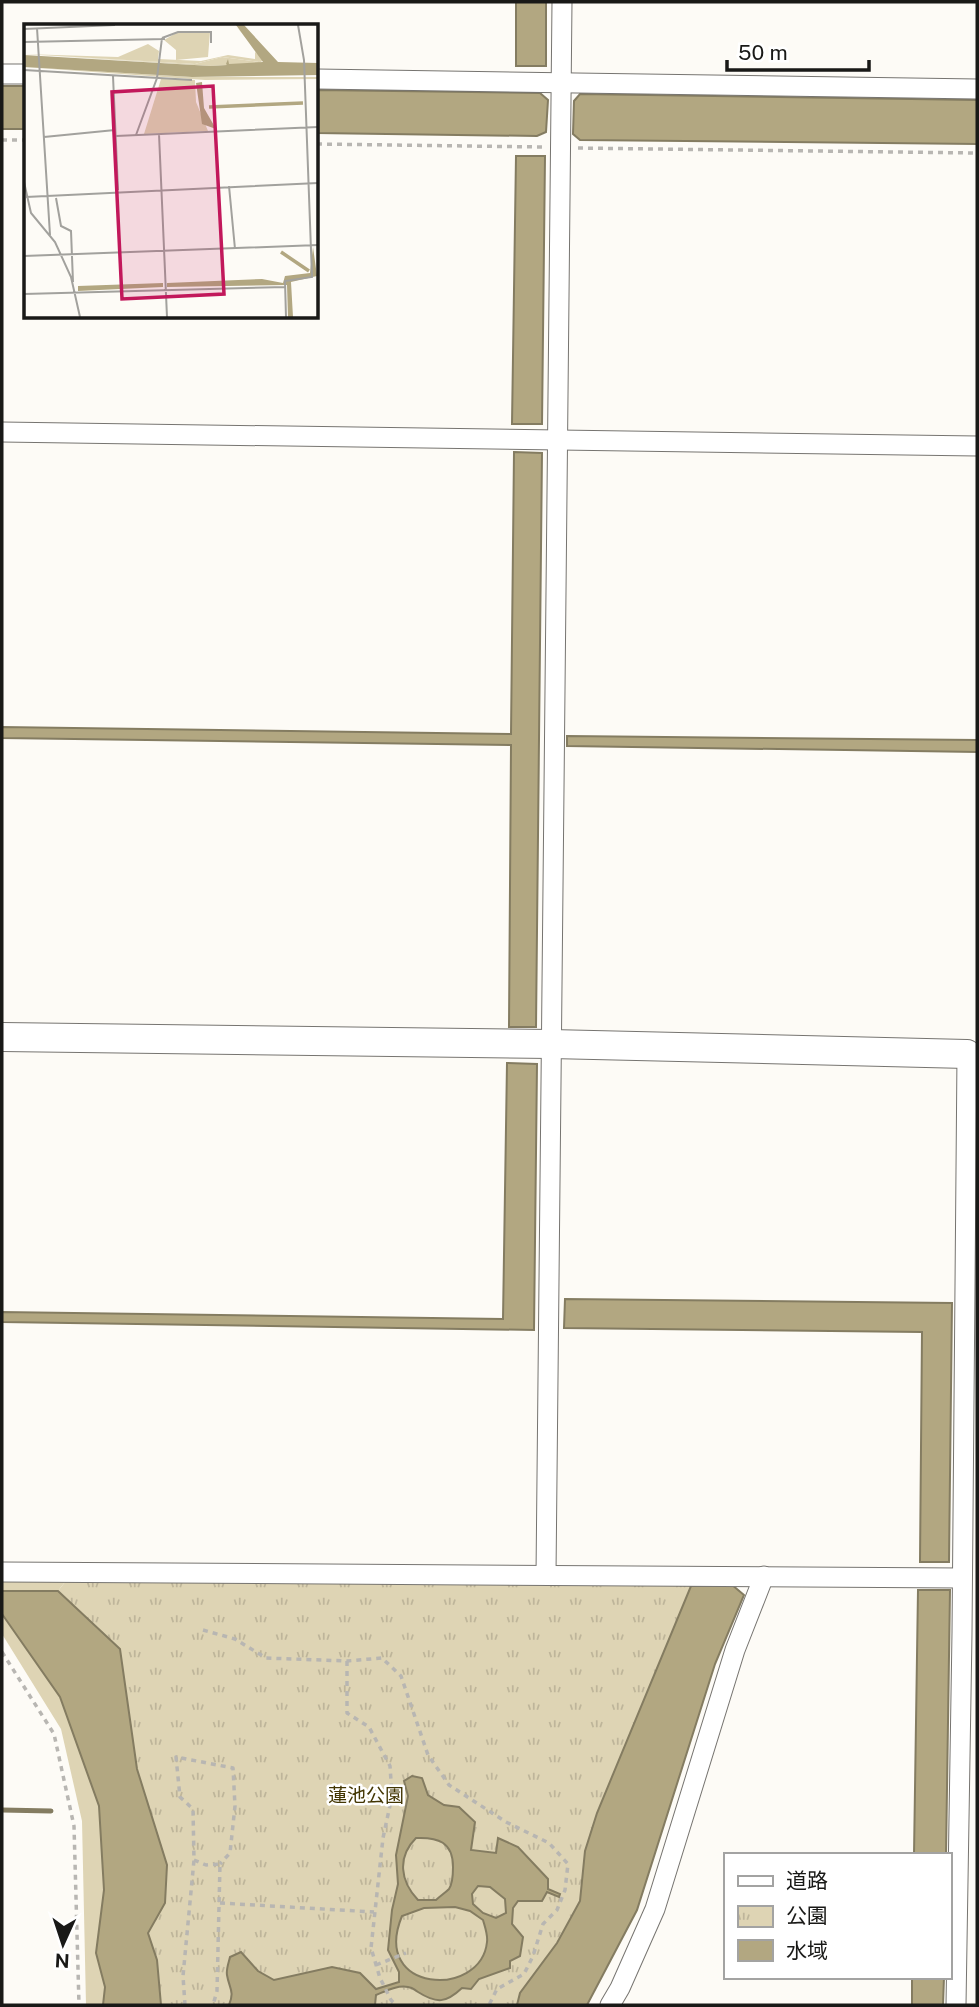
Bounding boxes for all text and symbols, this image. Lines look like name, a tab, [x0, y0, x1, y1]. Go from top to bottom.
inset map	[24, 24, 318, 318]
scale bar	[727, 28, 869, 72]
text: 50 m	[738, 40, 788, 65]
park label: 蓮池公園	[328, 1784, 404, 1806]
legend	[724, 1853, 951, 1979]
text: 道路	[786, 1868, 828, 1893]
text: 公園	[786, 1903, 828, 1928]
north arrow	[28, 1909, 98, 1979]
text: 水域	[786, 1938, 828, 1963]
text: N	[54, 1950, 70, 1972]

